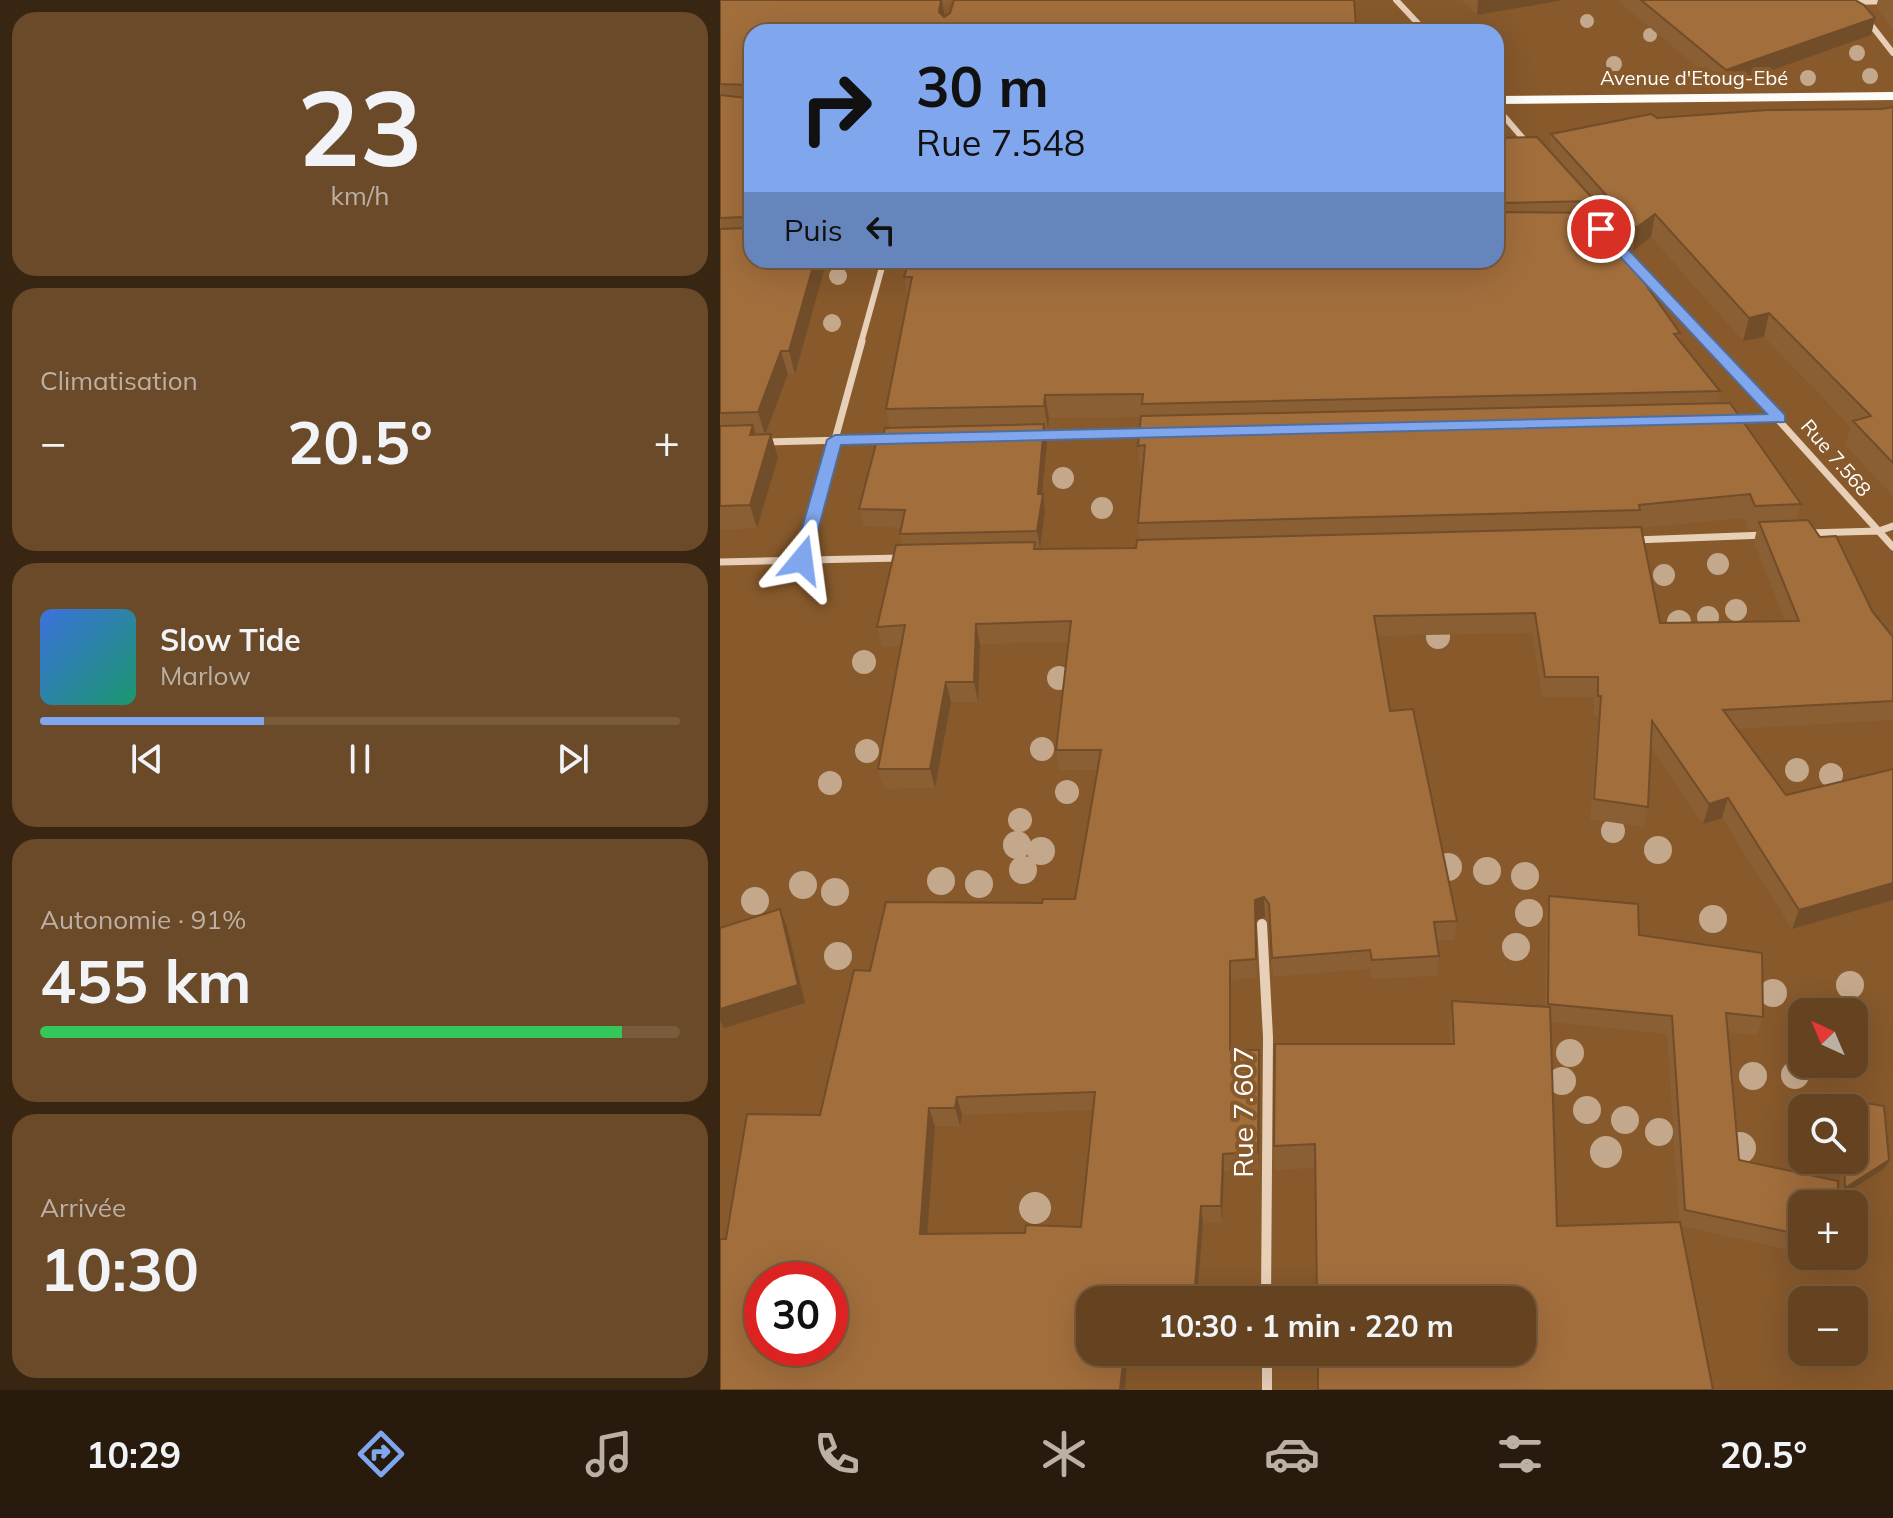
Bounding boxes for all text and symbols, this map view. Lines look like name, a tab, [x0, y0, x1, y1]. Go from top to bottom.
text: 30 m	[916, 51, 1049, 121]
icon: right	[784, 56, 888, 160]
text: 23	[298, 61, 422, 192]
street label: Avenue d'Etoug-Ebé	[1600, 65, 1788, 90]
text: Rue 7.548	[916, 120, 1085, 165]
text: km/h	[331, 179, 389, 212]
pin	[1567, 195, 1635, 263]
icon: arrive	[1579, 207, 1623, 251]
icon: left	[859, 208, 903, 252]
text: Puis	[784, 211, 843, 249]
text: Climatisation	[40, 364, 198, 397]
text: 20.5°	[287, 404, 433, 479]
text: −	[40, 414, 66, 469]
text: +	[654, 414, 680, 469]
street label: Rue 7.568	[1796, 414, 1877, 501]
position arrow	[760, 518, 844, 602]
text: Slow Tide	[160, 621, 301, 659]
text: Marlow	[160, 659, 251, 692]
icon: previous	[125, 737, 169, 781]
icon: pause	[338, 737, 382, 781]
icon: next	[551, 737, 595, 781]
text: Autonomie · 91%	[40, 903, 246, 936]
text: 455 km	[40, 943, 252, 1018]
north arrow	[1788, 998, 1868, 1078]
map controls	[1788, 998, 1868, 1366]
street label: Rue 7.607	[1225, 1046, 1260, 1178]
button: search	[1788, 1094, 1868, 1174]
button: +	[1788, 1190, 1868, 1270]
text: Arrivée	[40, 1191, 126, 1224]
text: 10:30	[40, 1231, 199, 1306]
speed limit sign: 30	[744, 1262, 848, 1366]
button: −	[1788, 1286, 1868, 1366]
text: 10:30 · 1 min · 220 m	[1158, 1307, 1454, 1345]
icon: directions	[353, 1426, 409, 1482]
icon: music	[581, 1426, 637, 1482]
icon: phone	[809, 1426, 865, 1482]
icon: climate	[1036, 1426, 1092, 1482]
icon: car	[1264, 1426, 1320, 1482]
icon: filters	[1492, 1426, 1548, 1482]
text: 10:29	[86, 1432, 181, 1477]
text: 20.5°	[1720, 1432, 1807, 1477]

